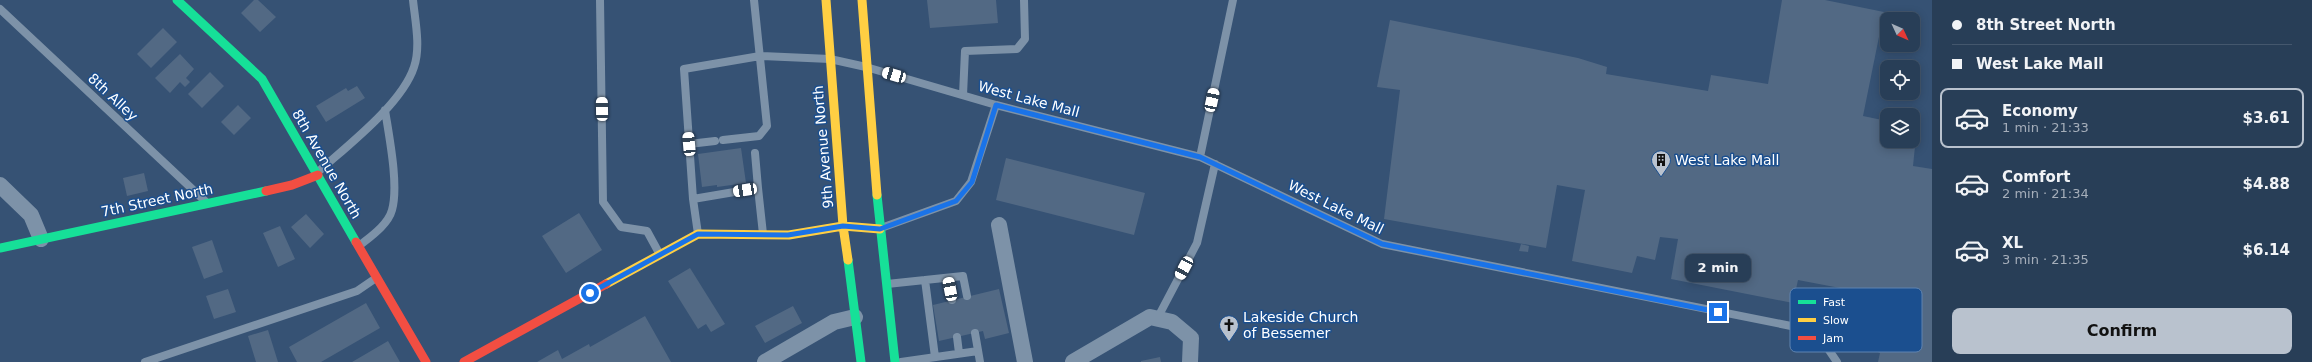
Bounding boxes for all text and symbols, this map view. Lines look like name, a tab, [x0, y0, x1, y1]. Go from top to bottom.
north arrow	[1880, 12, 1920, 52]
map controls	[1880, 12, 1920, 148]
text: 8th Street North	[1976, 16, 2116, 34]
text: West Lake Mall	[1976, 55, 2104, 73]
button: locate	[1880, 60, 1920, 100]
car	[881, 66, 907, 84]
street label: 8th Alley	[85, 70, 141, 124]
street label: West Lake Mall	[977, 78, 1081, 120]
street label: 9th Avenue North	[810, 85, 836, 209]
car	[1204, 87, 1220, 113]
car	[596, 97, 608, 121]
icon: car	[1954, 100, 1990, 136]
text: Economy	[2002, 102, 2078, 120]
street label: 8th Avenue North	[289, 107, 365, 221]
button: layers	[1880, 108, 1920, 148]
text: $3.61	[2243, 109, 2290, 127]
text: 1 min · 21:33	[2002, 120, 2089, 135]
car	[682, 132, 696, 156]
building icon: West Lake Mall	[1650, 149, 1672, 177]
place label: West Lake Mall	[1675, 152, 1779, 168]
icon: car	[1954, 166, 1990, 202]
text: Comfort	[2002, 168, 2070, 186]
text: $4.88	[2243, 175, 2290, 193]
street label: West Lake Mall	[1286, 177, 1386, 237]
street label: 7th Street North	[100, 180, 214, 220]
car	[732, 182, 758, 198]
text: 2 min · 21:34	[2002, 186, 2089, 201]
icon: car	[1954, 232, 1990, 268]
text: XL	[2002, 234, 2023, 252]
text: $6.14	[2243, 241, 2290, 259]
text: 3 min · 21:35	[2002, 252, 2089, 267]
callout: 2 min	[1685, 254, 1751, 282]
car	[1173, 255, 1195, 281]
text: 2 min	[1698, 260, 1738, 275]
car	[942, 276, 958, 302]
route start	[581, 284, 599, 302]
legend	[1790, 288, 1922, 352]
text: Fast	[1823, 296, 1846, 309]
route end	[1709, 303, 1727, 321]
button: Confirm	[1952, 308, 2292, 354]
place label: Lakeside Church of Bessemer	[1243, 309, 1358, 341]
church icon: Lakeside Church of Bessemer	[1218, 314, 1240, 342]
text: Slow	[1823, 314, 1849, 327]
text: Jam	[1822, 332, 1844, 345]

